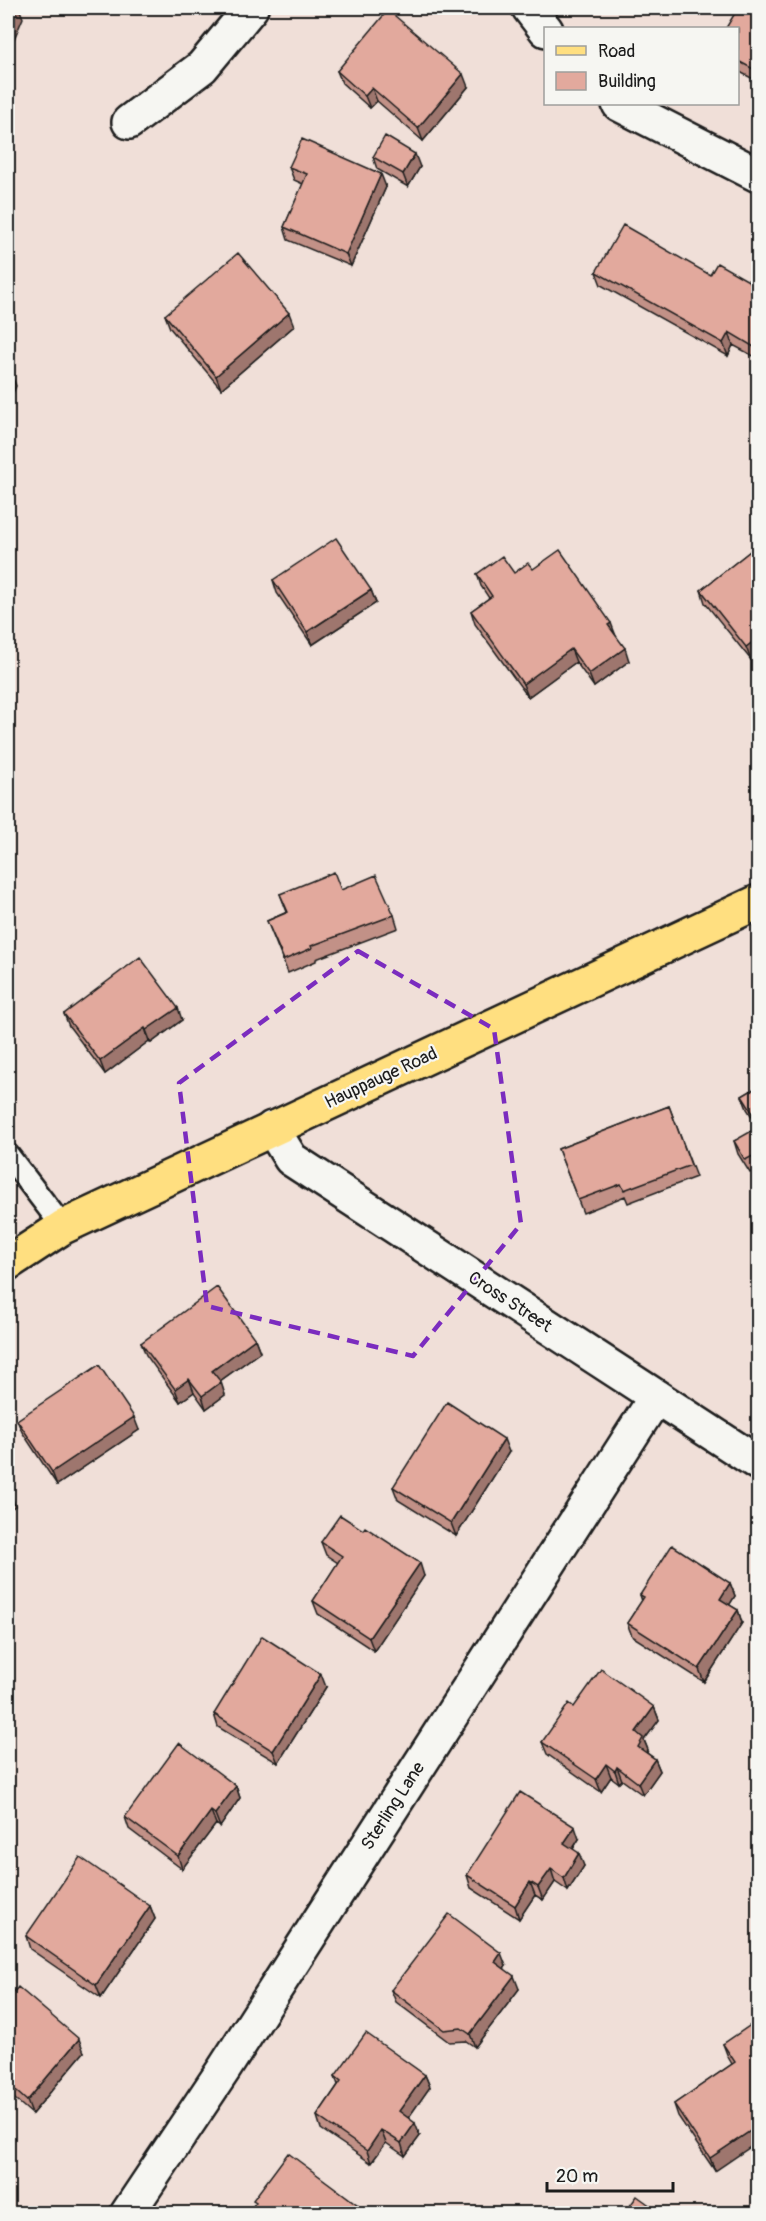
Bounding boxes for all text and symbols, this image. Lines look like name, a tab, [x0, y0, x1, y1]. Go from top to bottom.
legend	[544, 27, 739, 105]
text: Road	[598, 40, 635, 63]
text: Building	[598, 70, 656, 93]
street label: Hauppauge Road	[321, 1042, 441, 1114]
street label: Cross Street	[464, 1266, 557, 1338]
street label: Sterling Lane	[356, 1757, 430, 1854]
scale bar	[547, 2155, 673, 2193]
text: 20 m	[556, 2165, 598, 2188]

